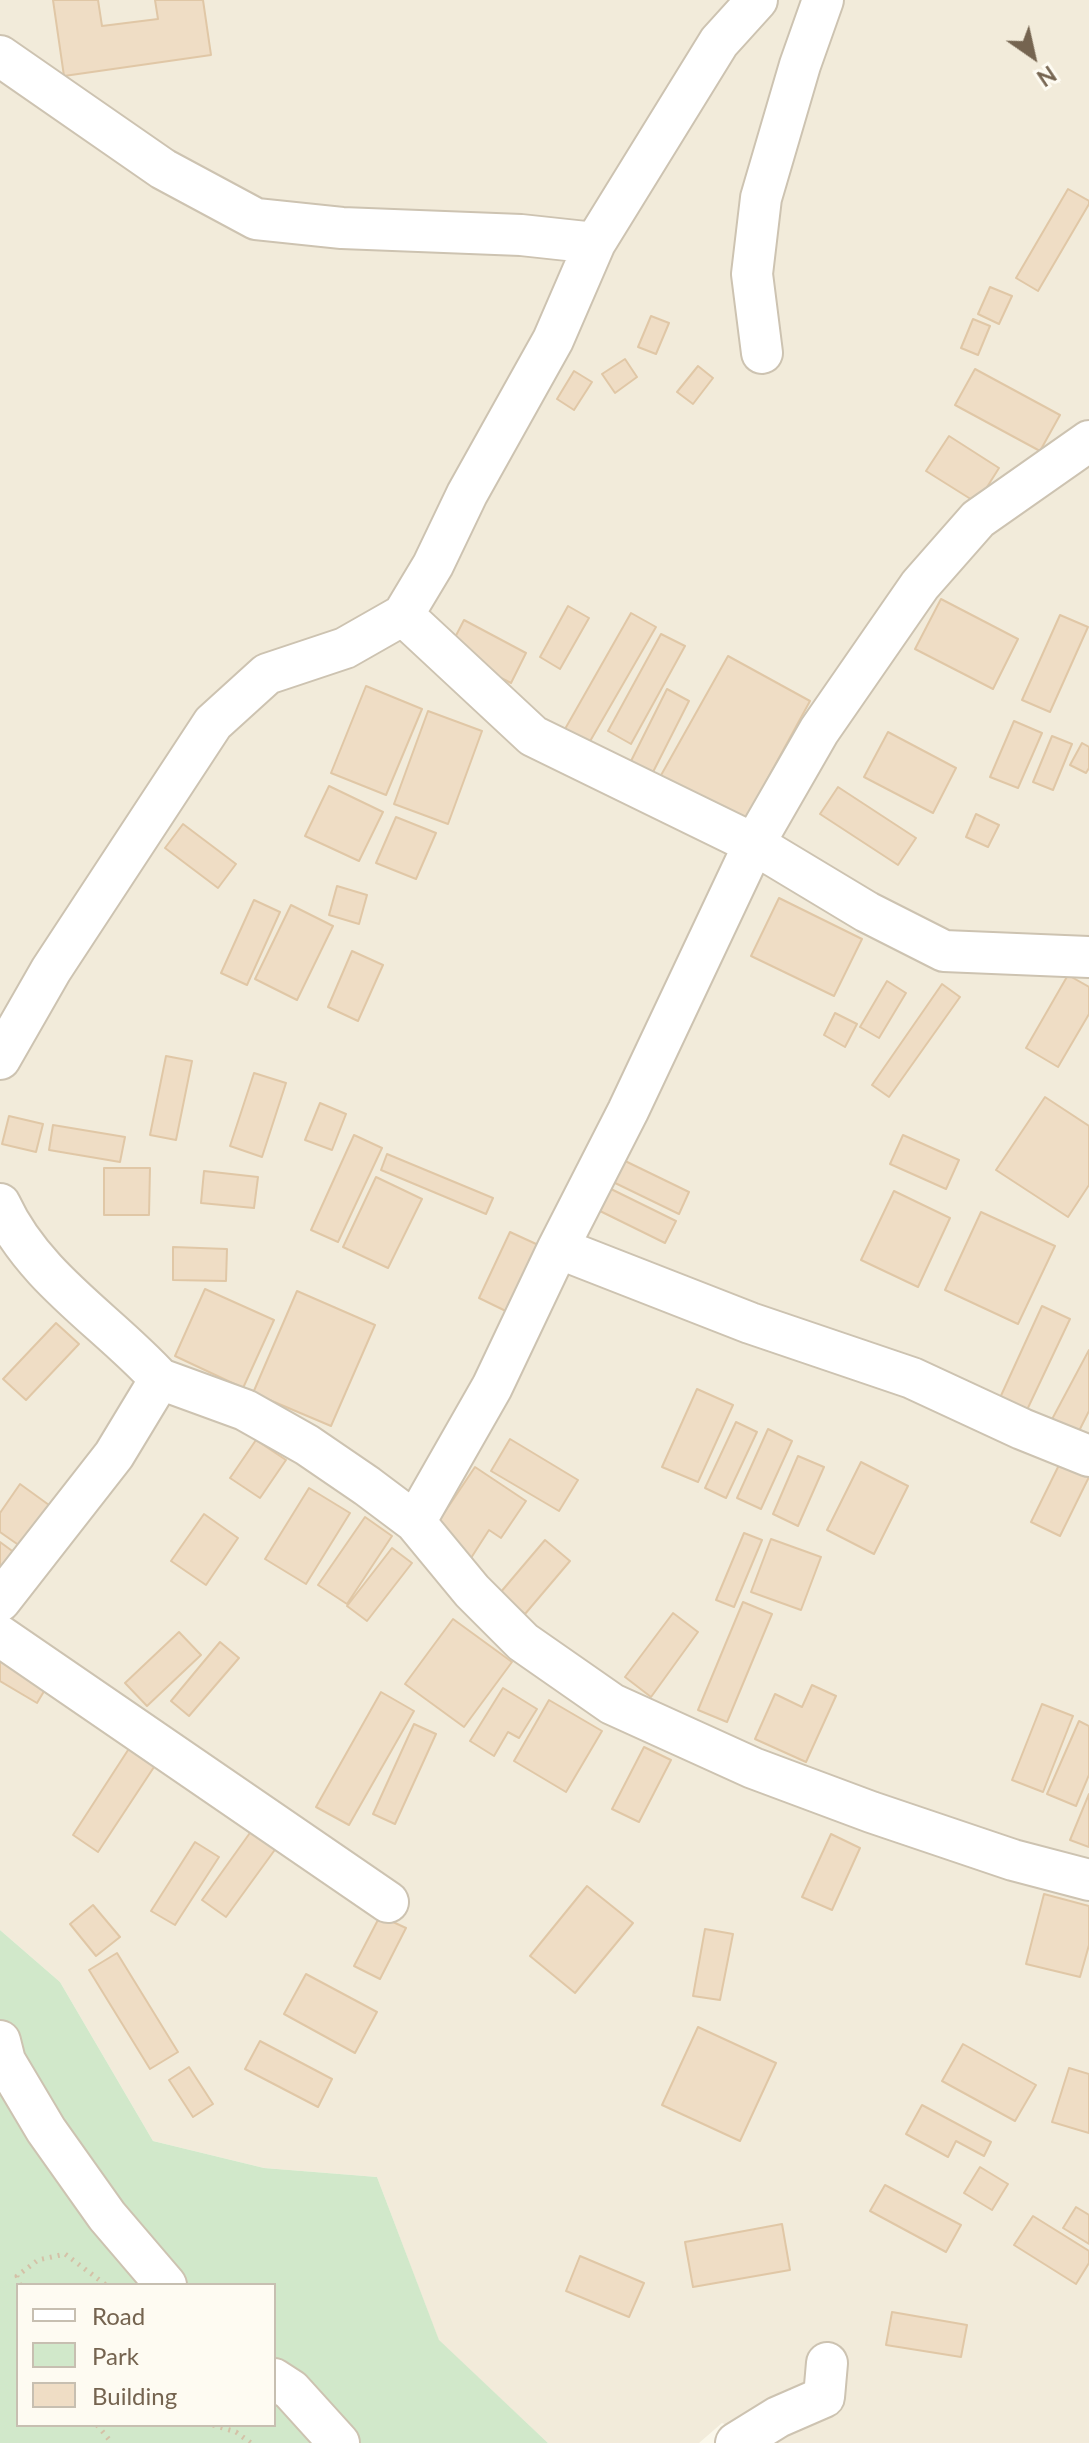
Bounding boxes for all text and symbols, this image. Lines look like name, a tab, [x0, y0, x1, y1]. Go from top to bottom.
north arrow	[993, 16, 1073, 96]
text: N	[1032, 60, 1061, 92]
legend	[16, 2283, 276, 2427]
text: Road	[92, 2301, 145, 2330]
text: Park	[92, 2341, 139, 2370]
text: Building	[92, 2381, 177, 2410]

